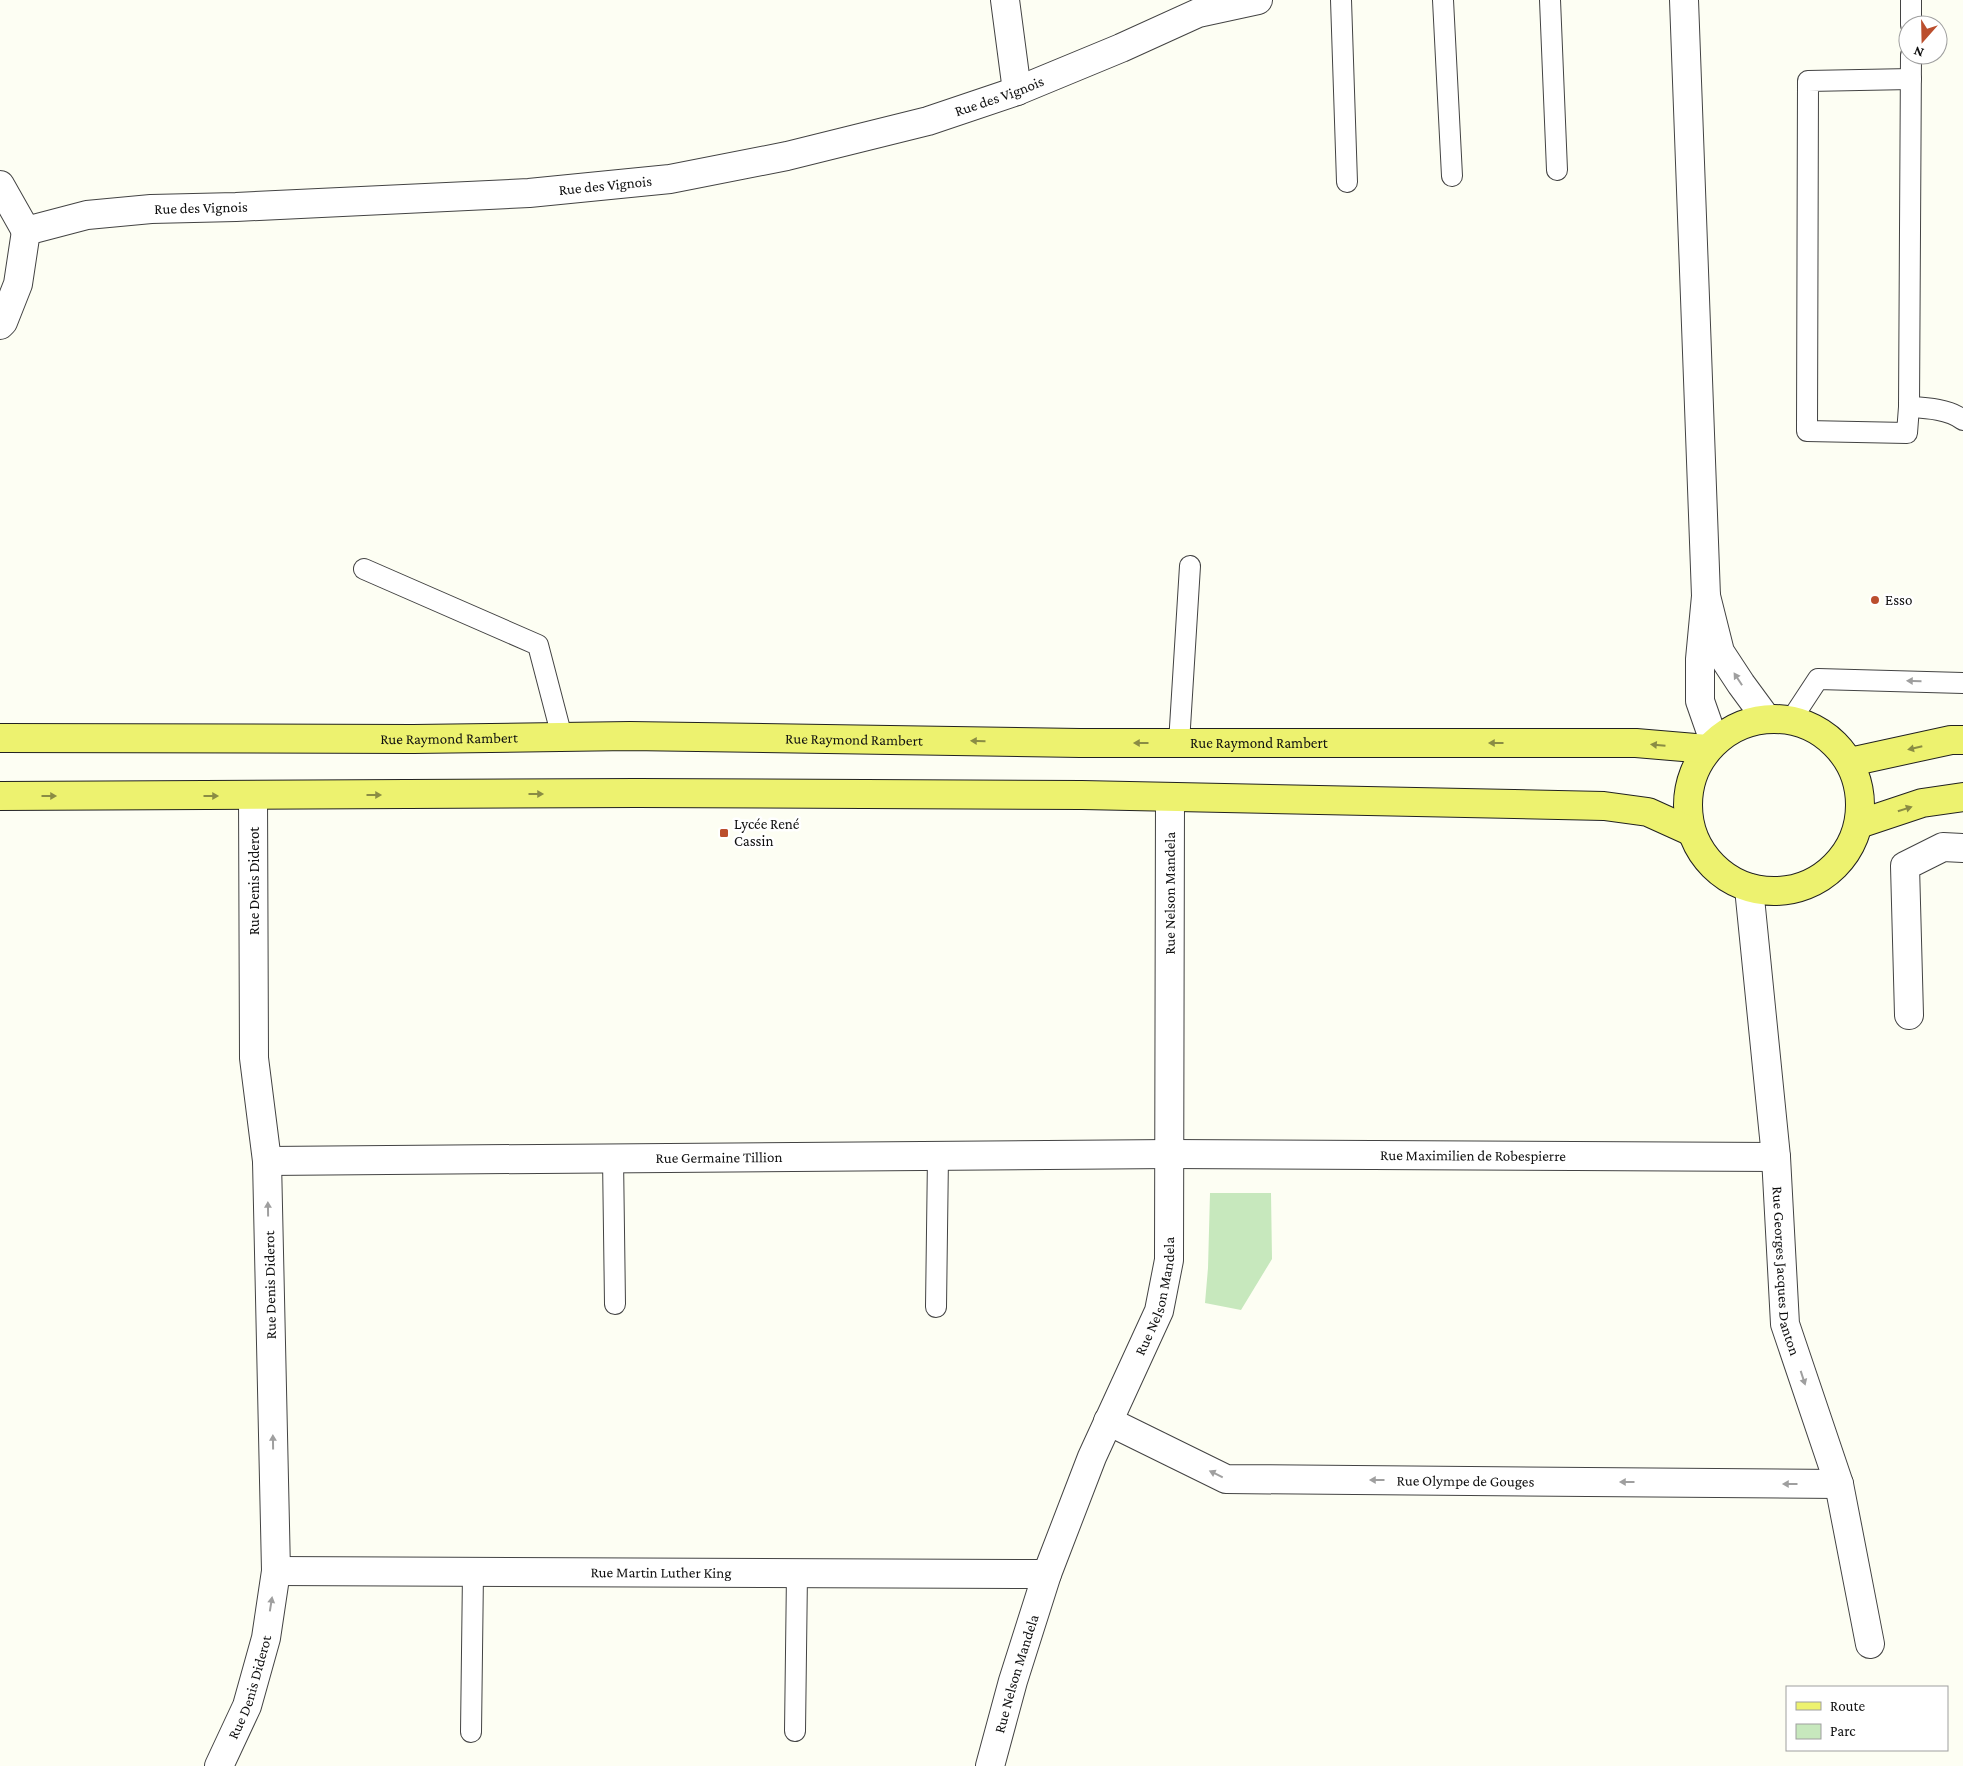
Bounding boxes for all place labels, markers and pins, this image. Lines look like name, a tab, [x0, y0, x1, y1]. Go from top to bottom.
place label: Esso	[1885, 592, 1912, 608]
marker: Esso	[1869, 594, 1881, 606]
place label: Lycée René Cassin	[734, 816, 800, 849]
marker: Lycée René Cassin	[718, 827, 730, 839]

